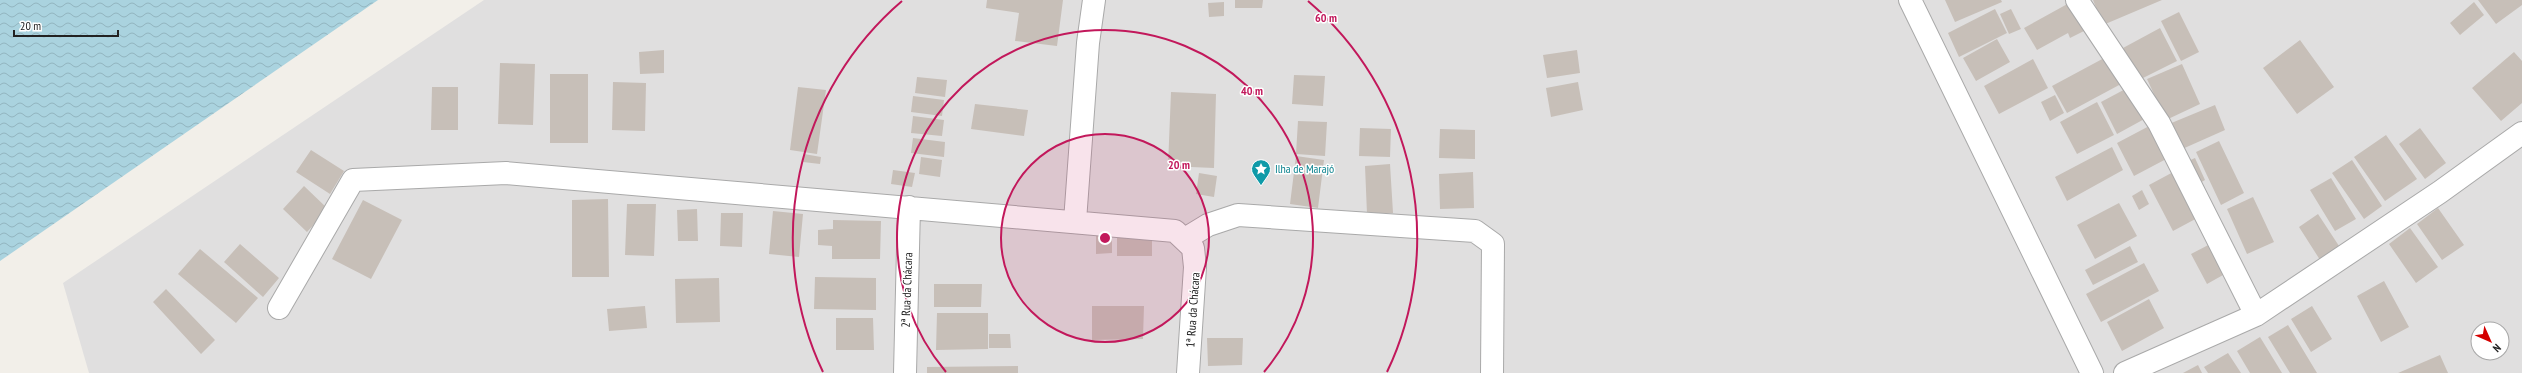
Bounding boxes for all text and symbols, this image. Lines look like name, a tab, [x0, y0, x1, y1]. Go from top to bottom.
text: 60 m	[1315, 10, 1337, 25]
scale bar	[14, 12, 118, 38]
text: 20 m	[20, 18, 41, 33]
text: 40 m	[1241, 83, 1263, 98]
text: 20 m	[1168, 157, 1190, 172]
place icon: Ilha de Marajó	[1250, 158, 1272, 186]
place label: Ilha de Marajó	[1275, 161, 1334, 176]
centre of rings	[1098, 231, 1112, 245]
street label: 2ª Rua da Chácara	[898, 252, 915, 328]
street label: 1ª Rua da Chácara	[1182, 272, 1203, 348]
north arrow	[2470, 321, 2510, 361]
text: N	[2490, 341, 2504, 355]

